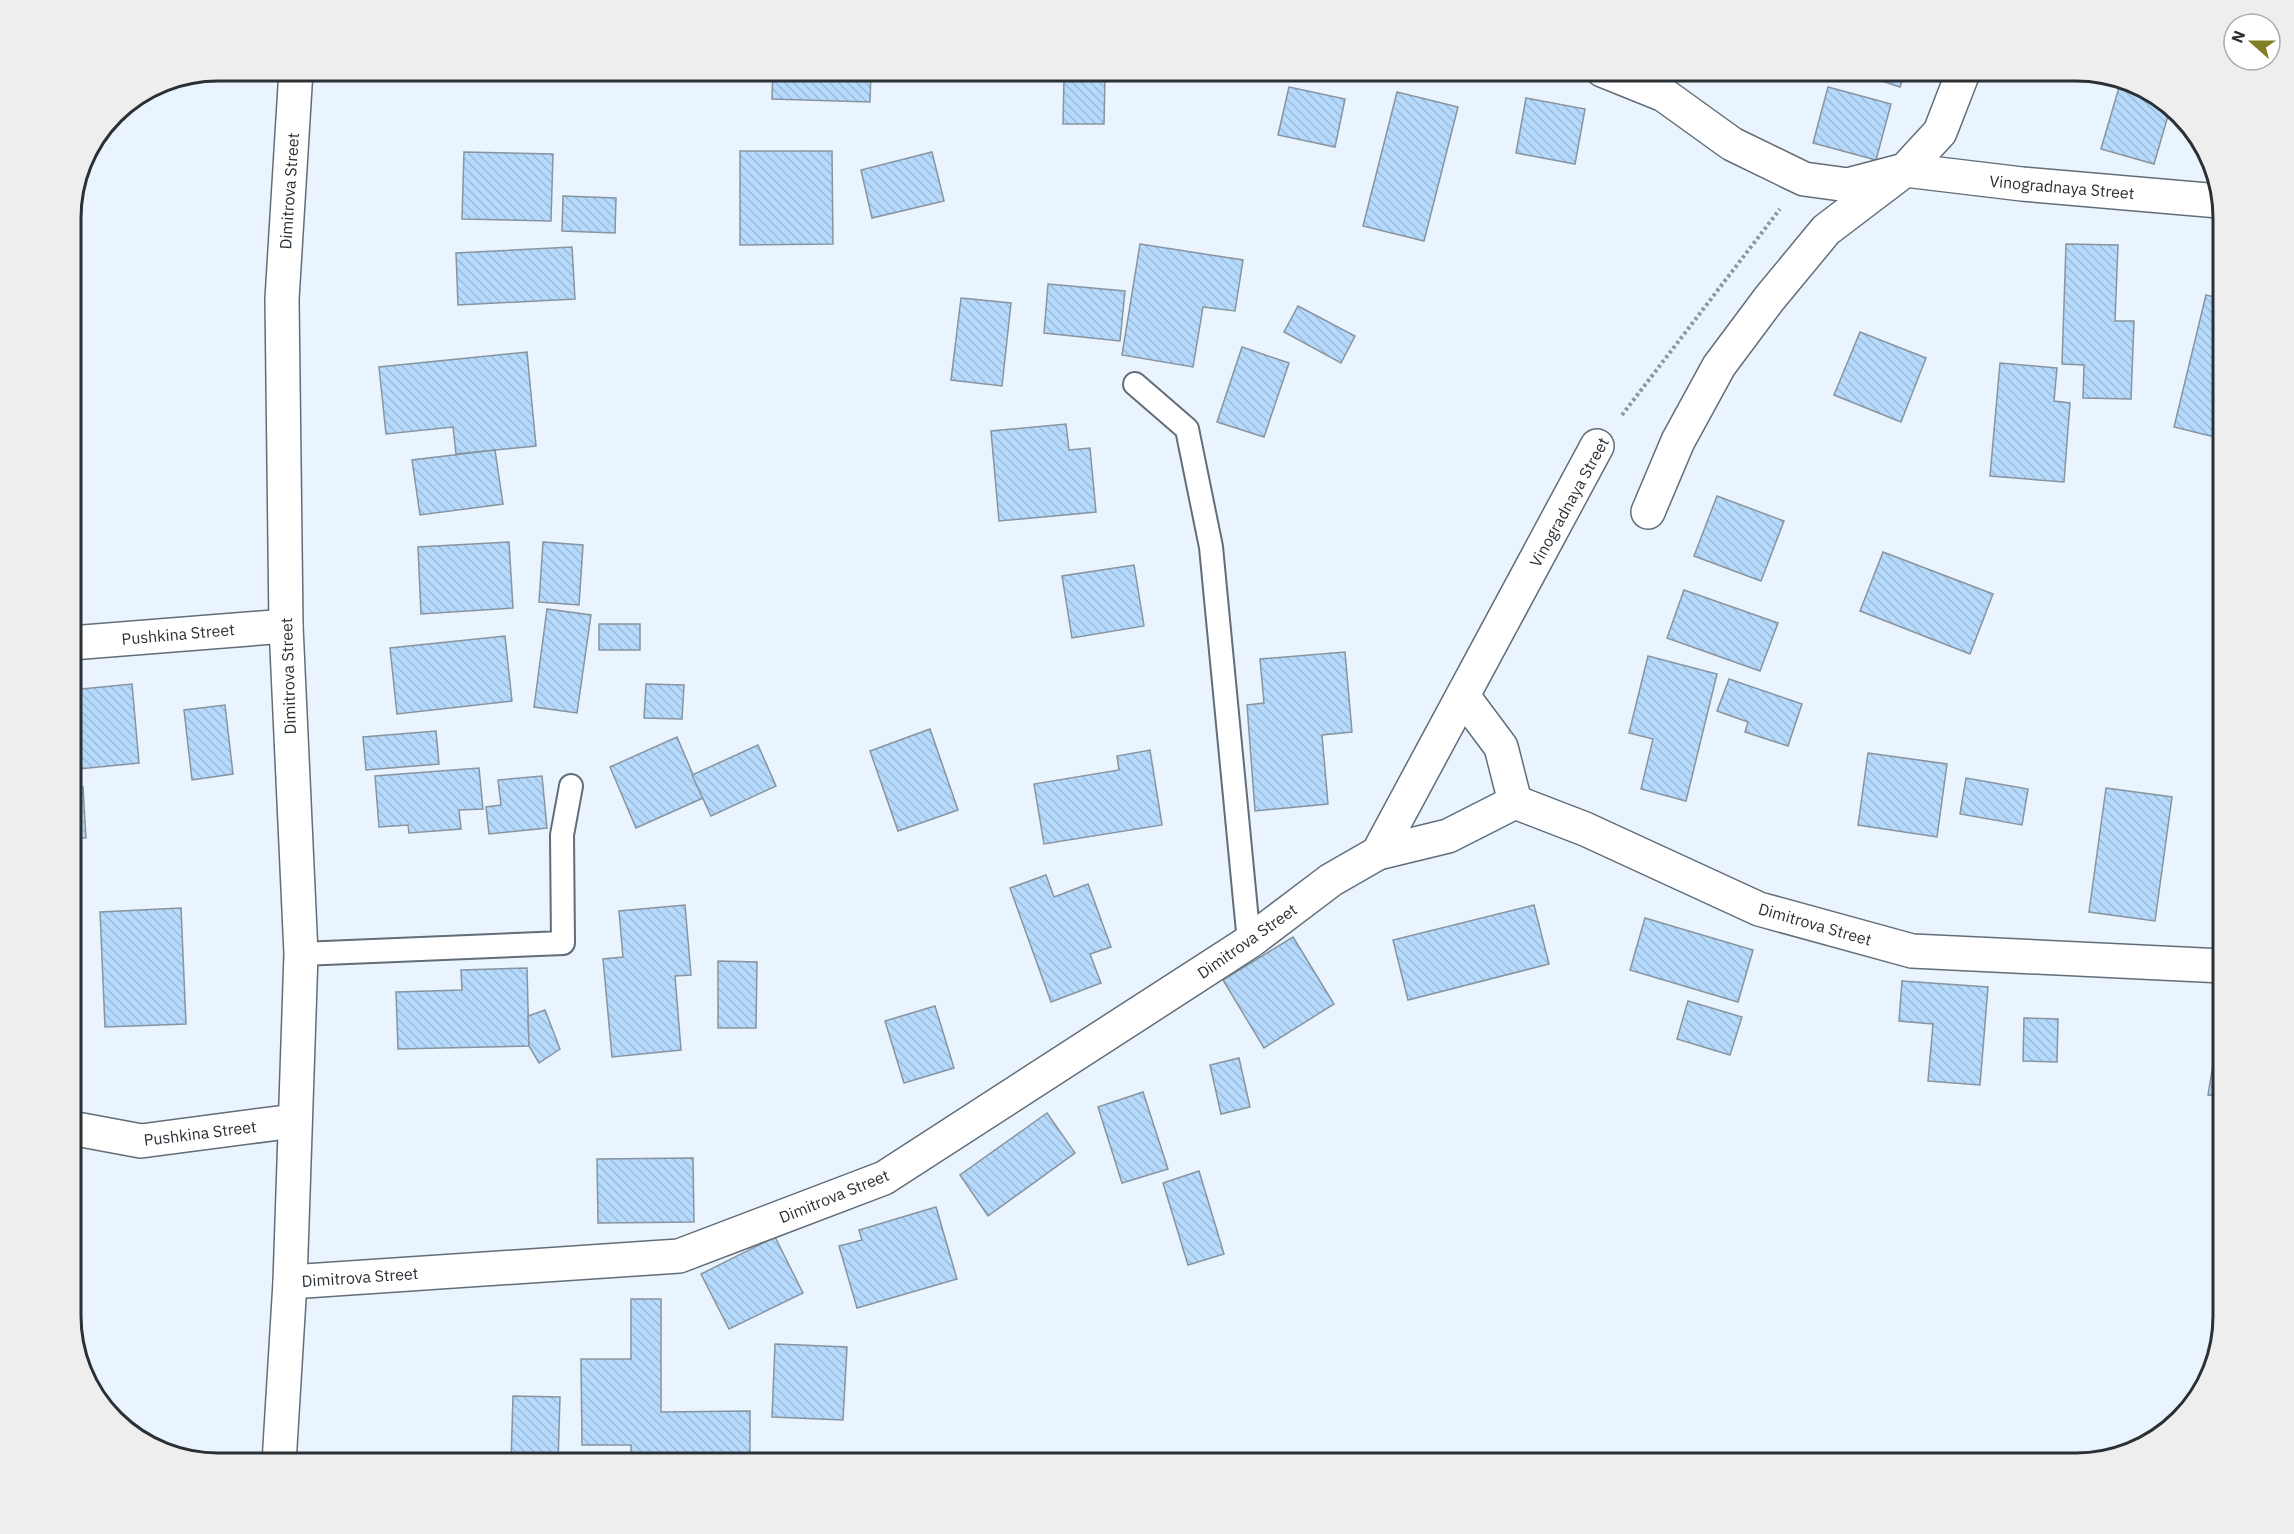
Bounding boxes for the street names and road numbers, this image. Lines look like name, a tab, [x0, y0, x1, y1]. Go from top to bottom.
street label: Dimitrova Street	[275, 132, 303, 250]
street label: Vinogradnaya Street	[1989, 171, 2135, 203]
street label: Vinogradnaya Street	[1525, 434, 1613, 570]
street label: Dimitrova Street	[276, 617, 300, 735]
street label: Pushkina Street	[121, 619, 235, 649]
street label: Dimitrova Street	[1756, 898, 1874, 950]
street label: Dimitrova Street	[1193, 899, 1301, 983]
street label: Pushkina Street	[143, 1116, 257, 1150]
street label: Dimitrova Street	[776, 1165, 892, 1227]
street label: Dimitrova Street	[301, 1263, 419, 1291]

